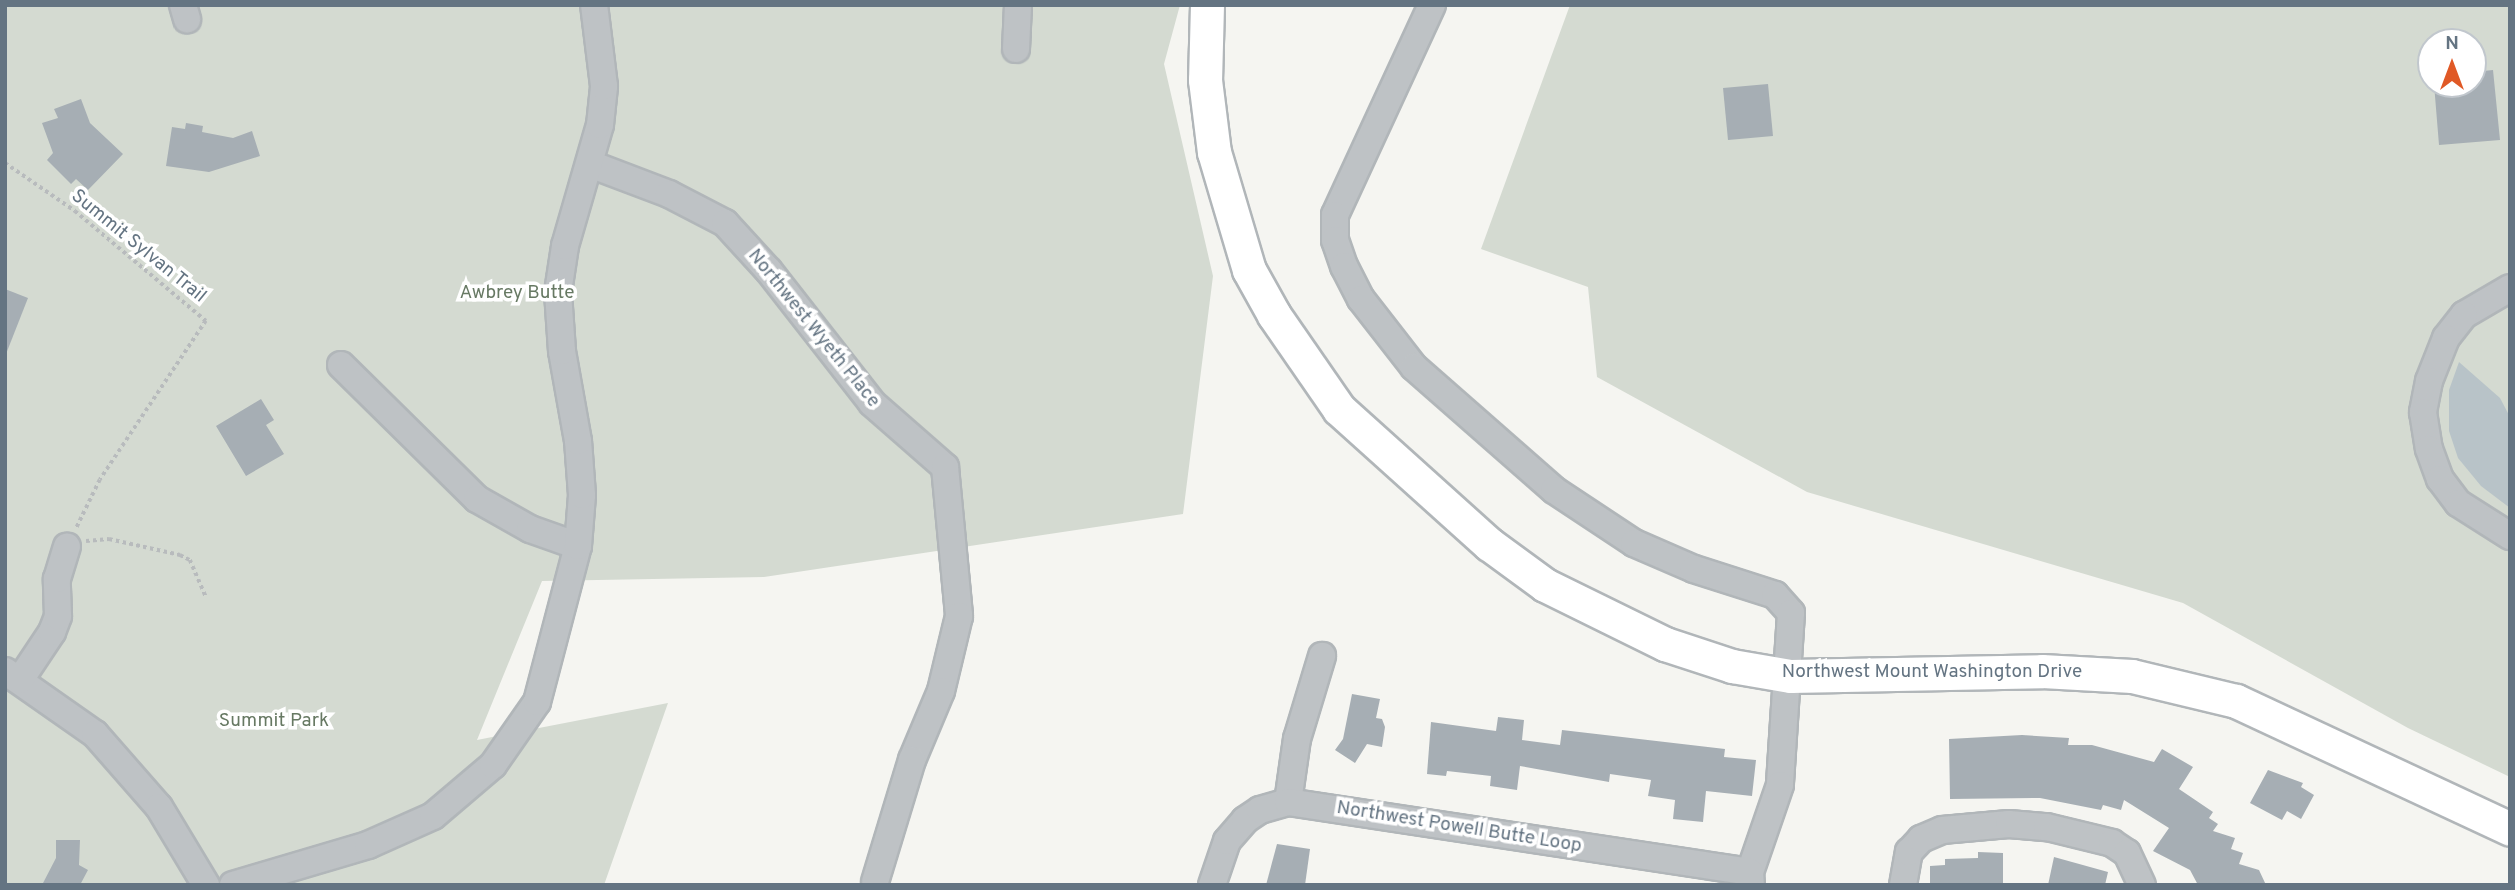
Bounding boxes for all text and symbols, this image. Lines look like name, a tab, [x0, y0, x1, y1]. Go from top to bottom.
north arrow	[2417, 28, 2487, 98]
text: N	[2445, 32, 2459, 56]
street label: Summit Sylvan Trail	[65, 185, 211, 309]
street label: Northwest Wyeth Place	[742, 245, 884, 413]
park label: Awbrey Butte	[459, 283, 575, 305]
street label: Northwest Mount Washington Drive	[1782, 662, 2082, 684]
park label: Summit Park	[219, 711, 329, 733]
street label: Northwest Powell Butte Loop	[1335, 797, 1583, 859]

